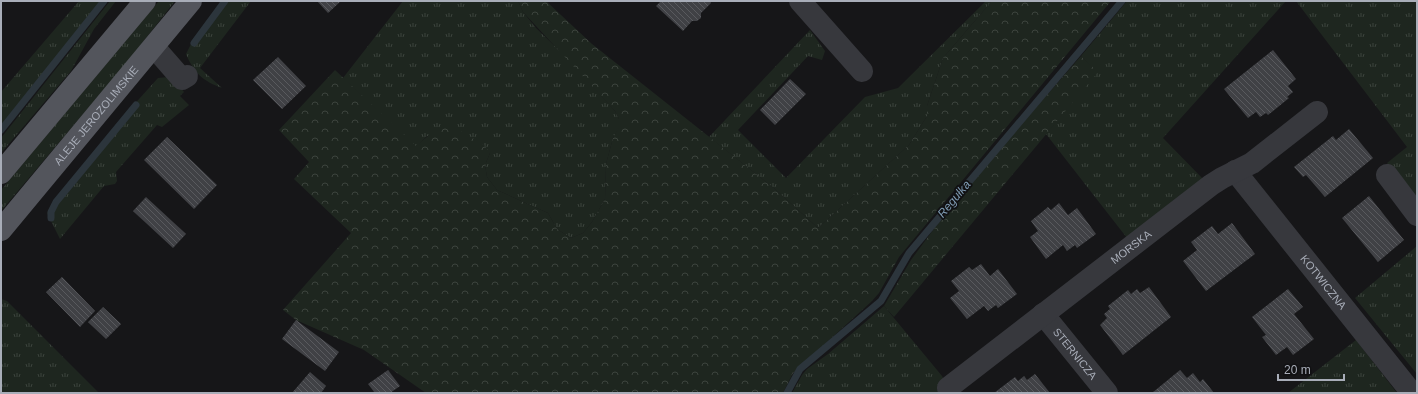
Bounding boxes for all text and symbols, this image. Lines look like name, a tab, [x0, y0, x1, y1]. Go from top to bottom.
street label: ALEJE JEROZOLIMSKIE	[52, 63, 141, 167]
water label: Regułka	[934, 177, 974, 220]
street label: MORSKA	[1108, 227, 1154, 266]
street label: KOTWICZNA	[1298, 252, 1349, 312]
street label: STERNICZA	[1051, 326, 1100, 382]
scale bar	[1278, 356, 1344, 382]
text: 20 m	[1284, 363, 1311, 377]

